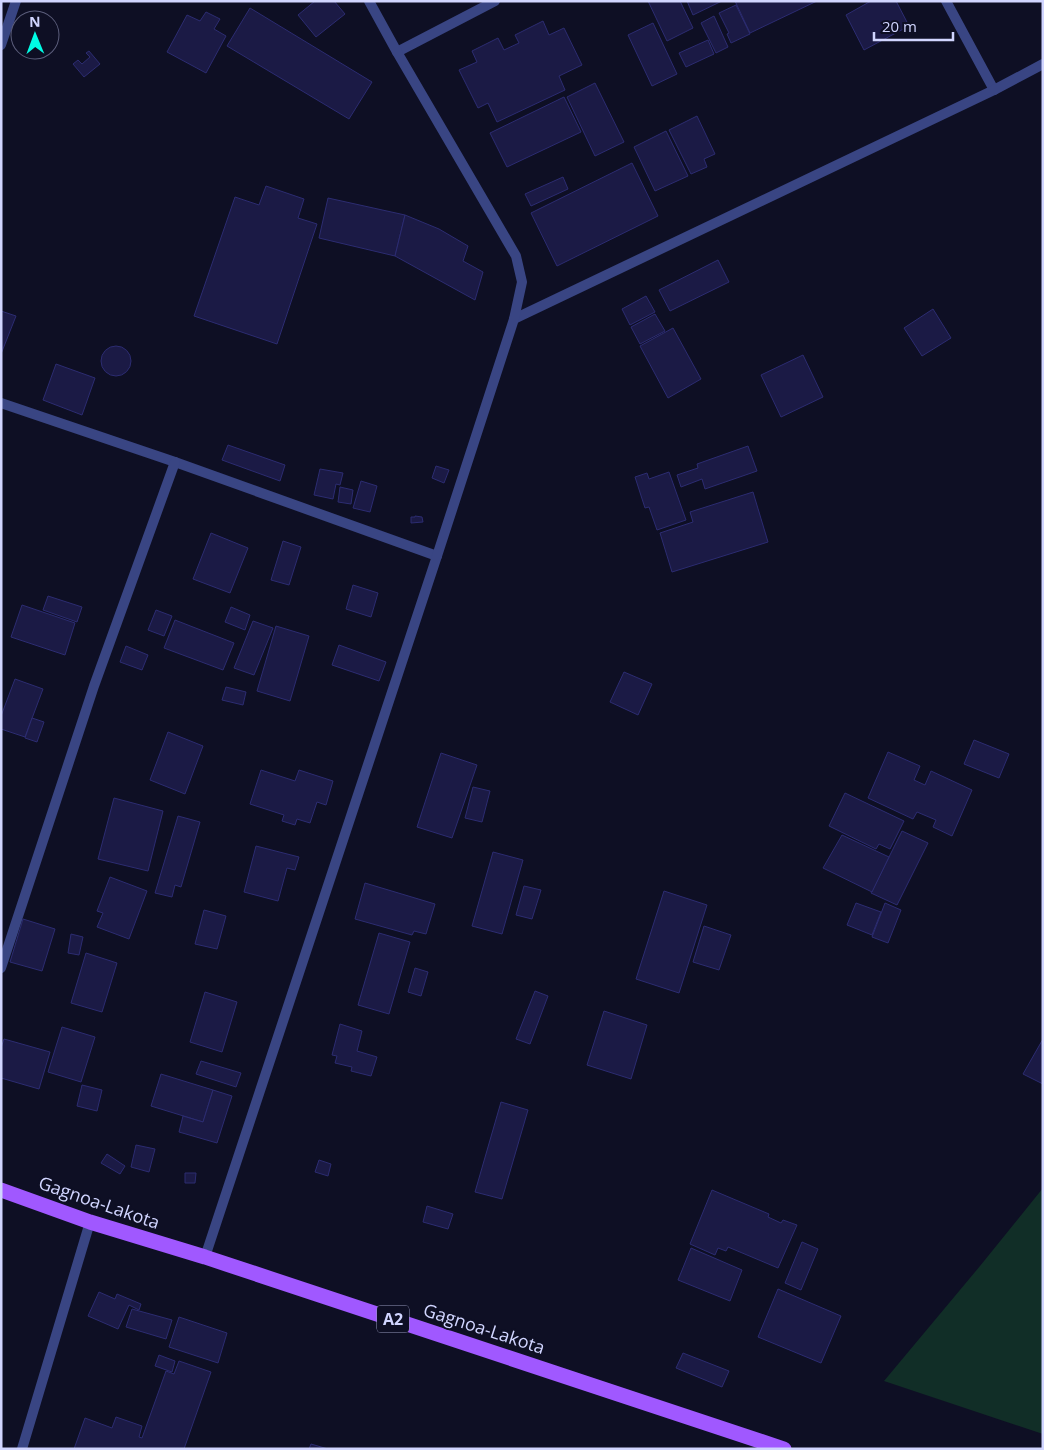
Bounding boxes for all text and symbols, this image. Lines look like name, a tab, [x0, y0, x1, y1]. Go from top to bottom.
north arrow	[10, 10, 60, 60]
scale bar	[874, 10, 953, 42]
text: N	[29, 12, 41, 31]
text: 20 m	[882, 16, 917, 36]
street label: Gagnoa-Lakota	[36, 1170, 163, 1234]
street label: Gagnoa-Lakota	[420, 1297, 548, 1359]
road number: A2	[377, 1306, 409, 1332]

